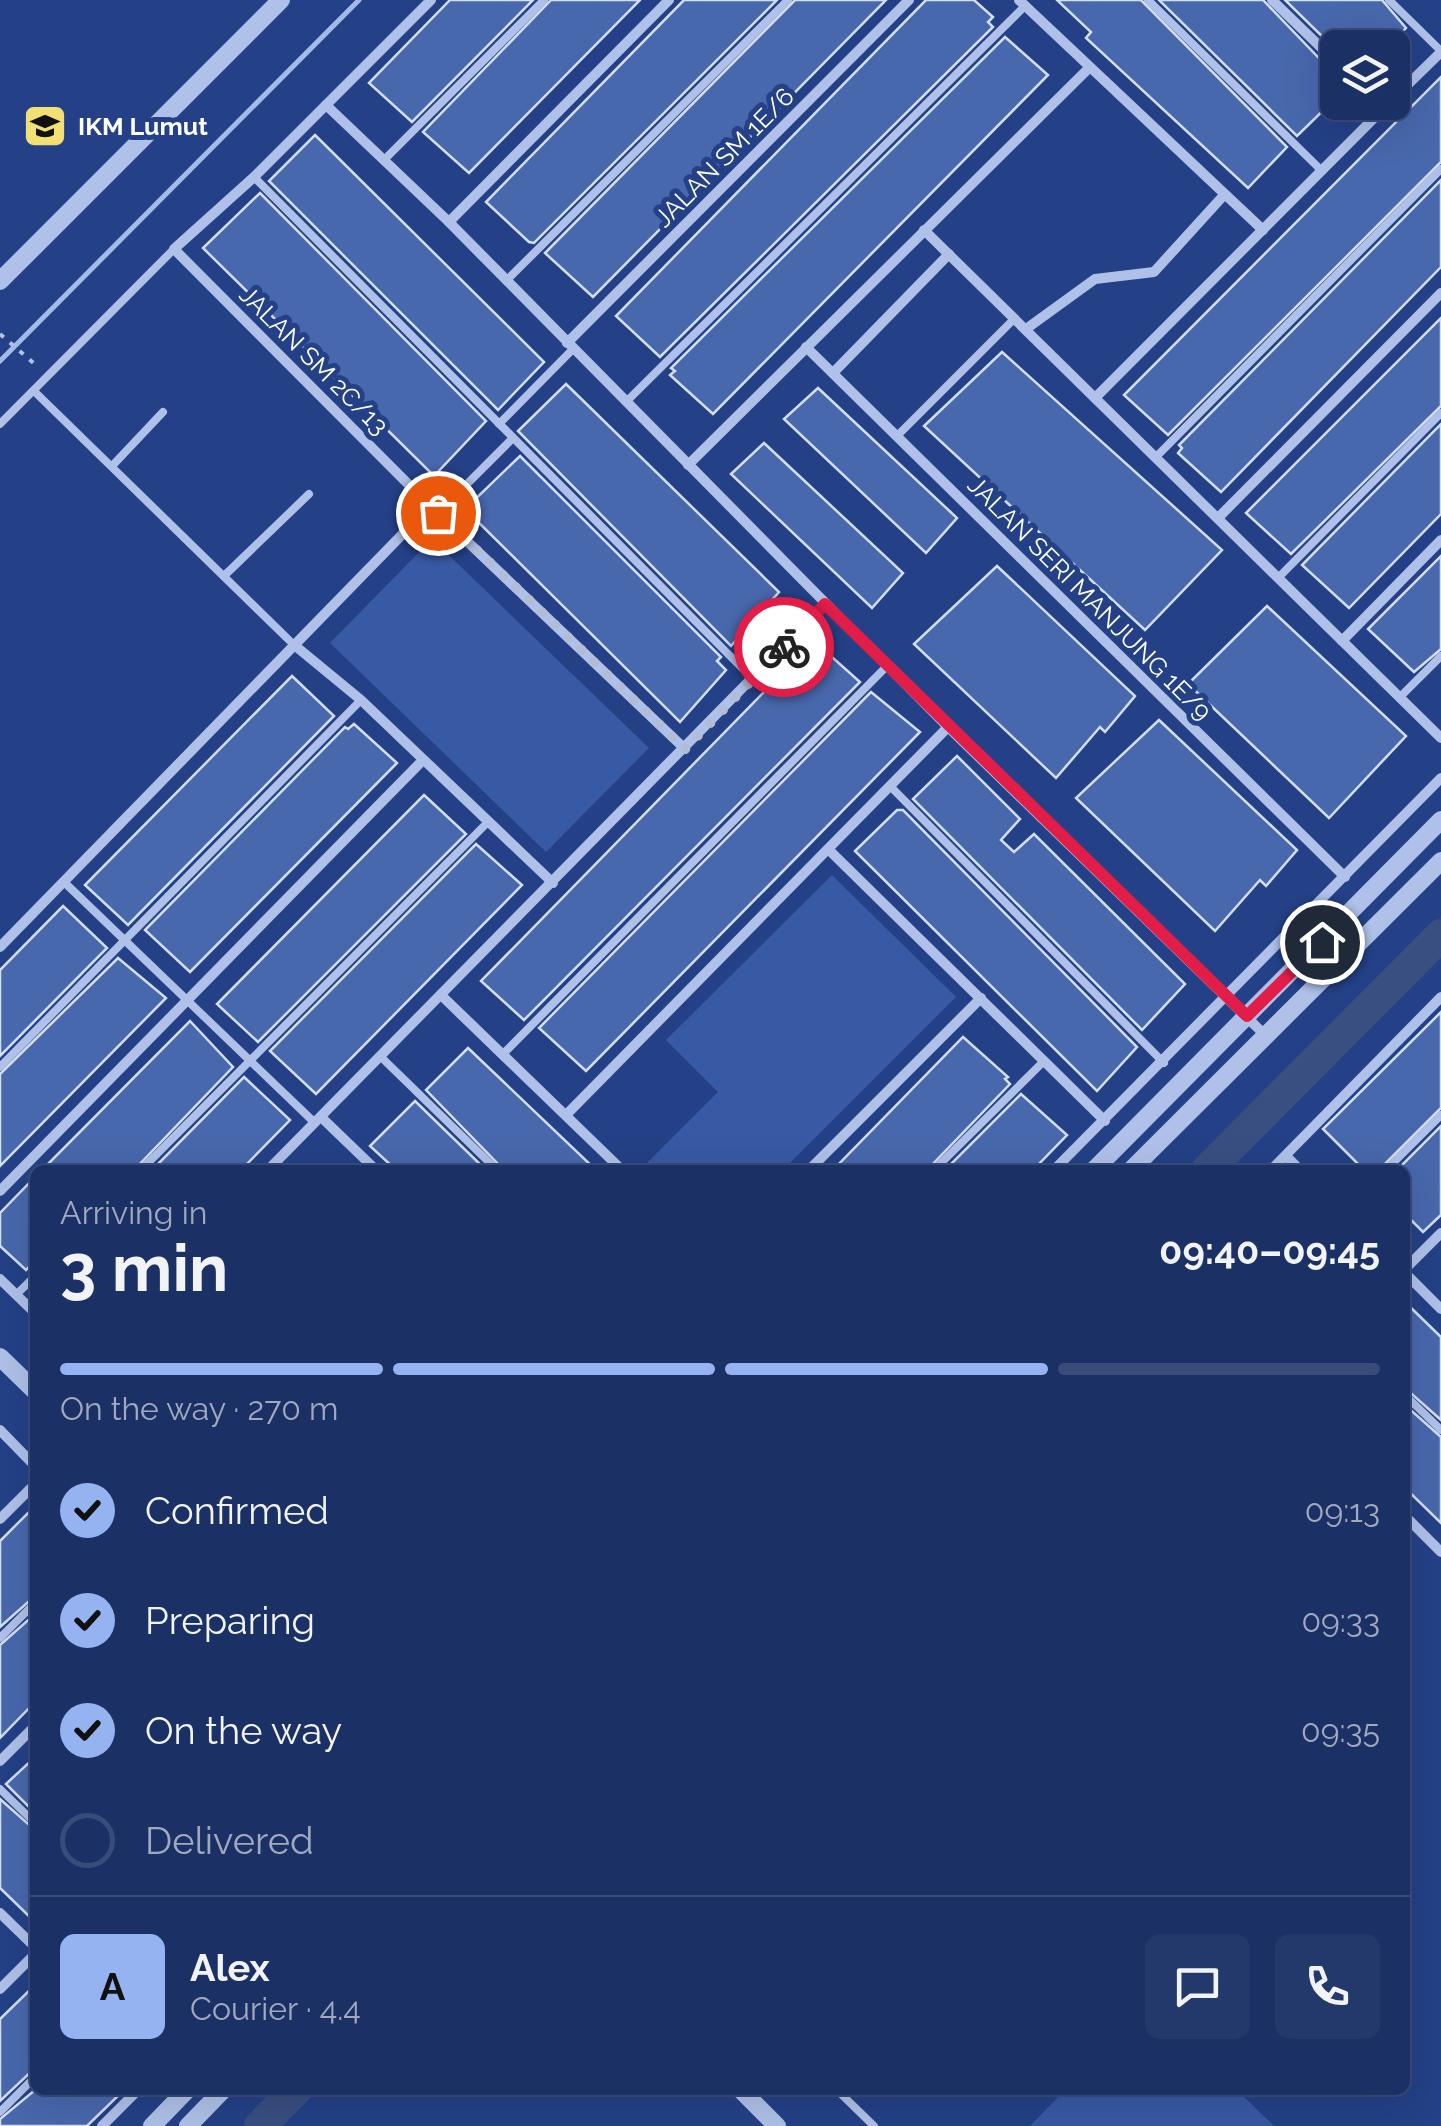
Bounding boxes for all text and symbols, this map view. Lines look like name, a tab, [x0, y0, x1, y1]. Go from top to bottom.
map controls	[1320, 30, 1410, 120]
button: layers	[1320, 30, 1410, 120]
street label: JALAN SM 1E/6	[648, 81, 800, 233]
school or university icon: IKM Lumut	[22, 103, 68, 149]
place label: IKM Lumut	[78, 111, 208, 141]
street label: JALAN SM 2C/13	[233, 279, 395, 441]
street label: JALAN SERI MANJUNG 1E/9	[962, 470, 1218, 726]
pin	[396, 471, 481, 556]
icon: bag	[411, 486, 466, 541]
courier	[734, 597, 834, 697]
icon: bike	[757, 620, 812, 675]
pin	[1280, 900, 1365, 985]
icon: home	[1295, 915, 1350, 970]
text: Arriving in	[60, 1194, 207, 1231]
text: 09:40–09:45	[1159, 1228, 1380, 1273]
text: 3 min	[60, 1230, 228, 1306]
text: On the way · 270 m	[60, 1390, 338, 1427]
icon: check	[60, 1483, 115, 1538]
text: Confirmed	[145, 1488, 329, 1533]
text: 09:13	[1305, 1492, 1380, 1529]
icon: check	[60, 1593, 115, 1648]
text: Preparing	[145, 1598, 315, 1643]
text: 09:33	[1301, 1602, 1380, 1639]
icon: check	[60, 1703, 115, 1758]
text: On the way	[145, 1708, 342, 1753]
text: 09:35	[1301, 1712, 1380, 1749]
text: Delivered	[145, 1818, 314, 1863]
button: chat	[1145, 1934, 1250, 2039]
button: phone	[1275, 1934, 1380, 2039]
text: Alex	[190, 1945, 270, 1990]
text: A	[100, 1964, 125, 2009]
text: Courier · 4.4	[190, 1990, 361, 2027]

